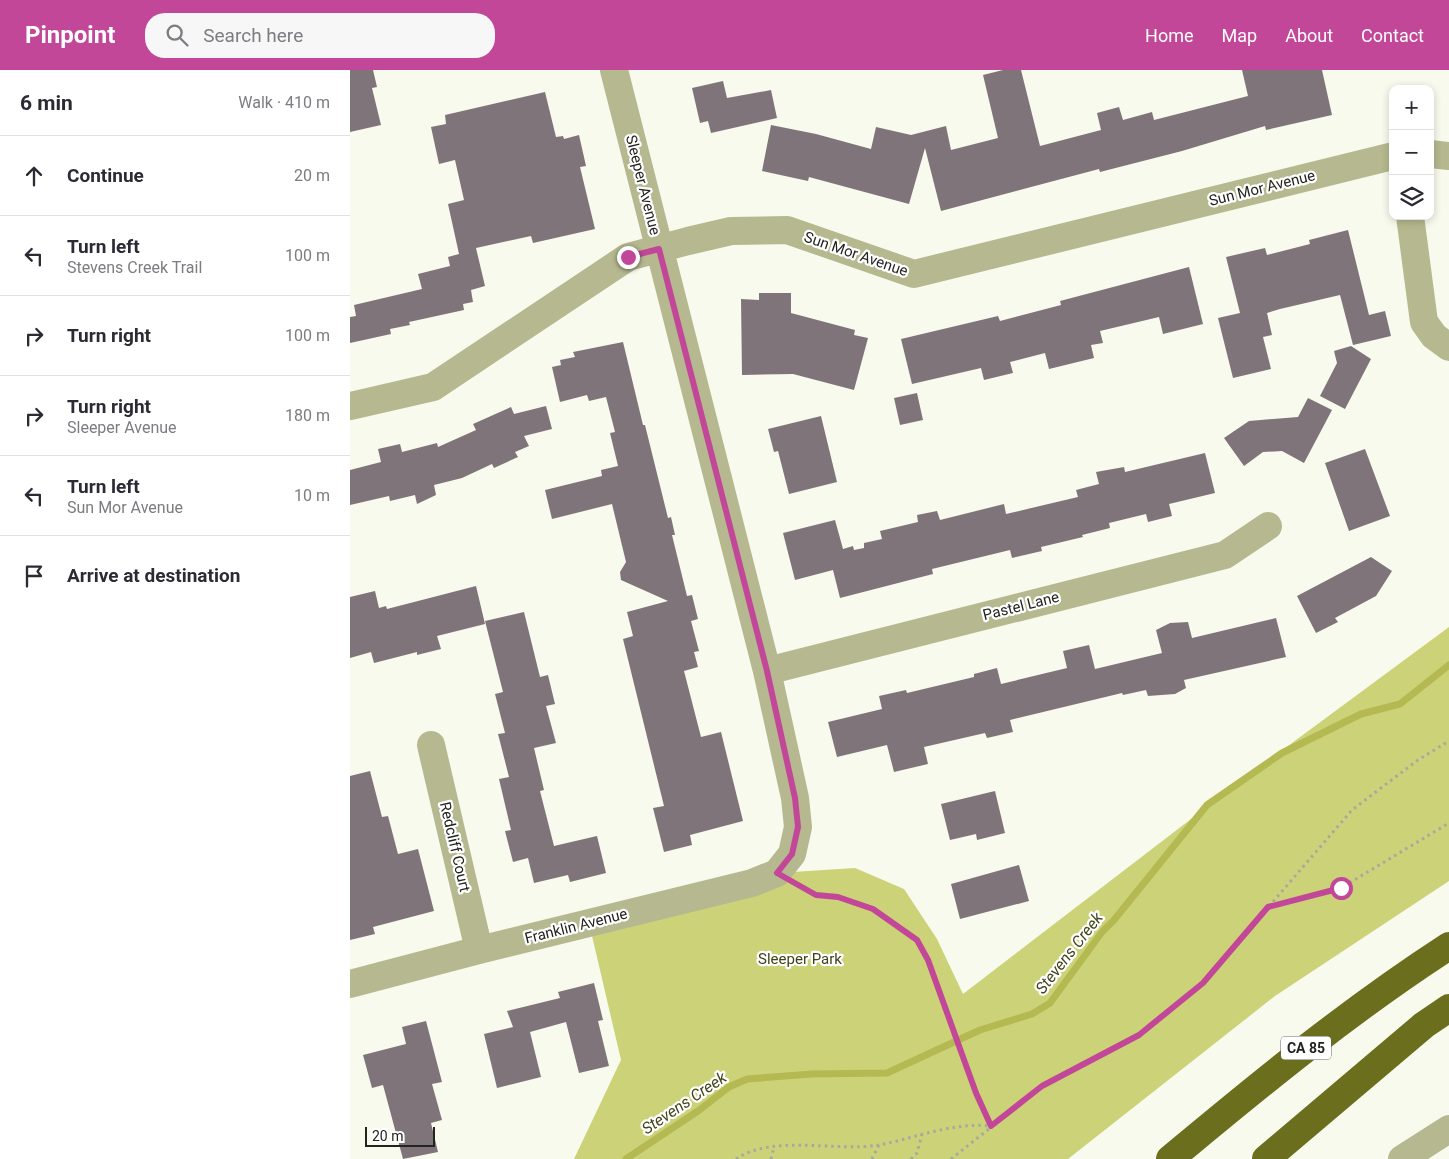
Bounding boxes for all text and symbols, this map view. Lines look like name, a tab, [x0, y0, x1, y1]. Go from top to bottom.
search box	[145, 13, 495, 58]
text: Pinpoint	[25, 21, 115, 49]
icon: search	[163, 21, 191, 49]
text: Search here	[203, 24, 303, 47]
text: Home	[1145, 25, 1194, 46]
text: Map	[1222, 25, 1257, 46]
text: About	[1285, 25, 1333, 46]
text: Contact	[1361, 25, 1424, 46]
map controls	[1389, 85, 1434, 220]
button: +	[1389, 85, 1434, 130]
text: 6 min	[20, 91, 73, 115]
text: Walk · 410 m	[238, 93, 330, 112]
button: −	[1389, 130, 1434, 175]
street label: Sleeper Avenue	[622, 133, 664, 237]
icon: ahead	[20, 162, 48, 190]
text: Continue	[67, 164, 144, 187]
text: 20 m	[294, 166, 330, 185]
street label: Sun Mor Avenue	[1207, 166, 1317, 210]
button: layers	[1389, 175, 1434, 220]
street label: Sun Mor Avenue	[802, 228, 910, 280]
text: Turn left	[67, 235, 140, 258]
icon: left	[20, 242, 48, 270]
text: 100 m	[285, 246, 330, 265]
route end	[617, 246, 640, 269]
text: Stevens Creek Trail	[67, 258, 202, 277]
icon: right	[20, 322, 48, 350]
text: Turn right	[67, 324, 151, 347]
text: 100 m	[285, 326, 330, 345]
text: Turn right	[67, 395, 151, 418]
icon: right	[20, 402, 48, 430]
text: 180 m	[285, 406, 330, 425]
text: Sleeper Avenue	[67, 418, 177, 437]
text: Turn left	[67, 475, 140, 498]
icon: left	[20, 482, 48, 510]
text: 10 m	[294, 486, 330, 505]
text: Sun Mor Avenue	[67, 498, 183, 517]
icon: arrive	[20, 562, 48, 590]
text: Arrive at destination	[67, 564, 240, 587]
street label: Pastel Lane	[981, 588, 1061, 624]
street label: Redcliff Court	[436, 800, 474, 894]
route start	[1330, 877, 1353, 900]
street label: Franklin Avenue	[523, 905, 629, 947]
water label: Stevens Creek	[1031, 908, 1107, 998]
park label: Sleeper Park	[758, 950, 842, 968]
road number: CA 85	[1281, 1036, 1331, 1060]
water label: Stevens Creek	[638, 1067, 731, 1138]
scale bar	[365, 1124, 435, 1147]
text: 20 m	[372, 1128, 404, 1144]

